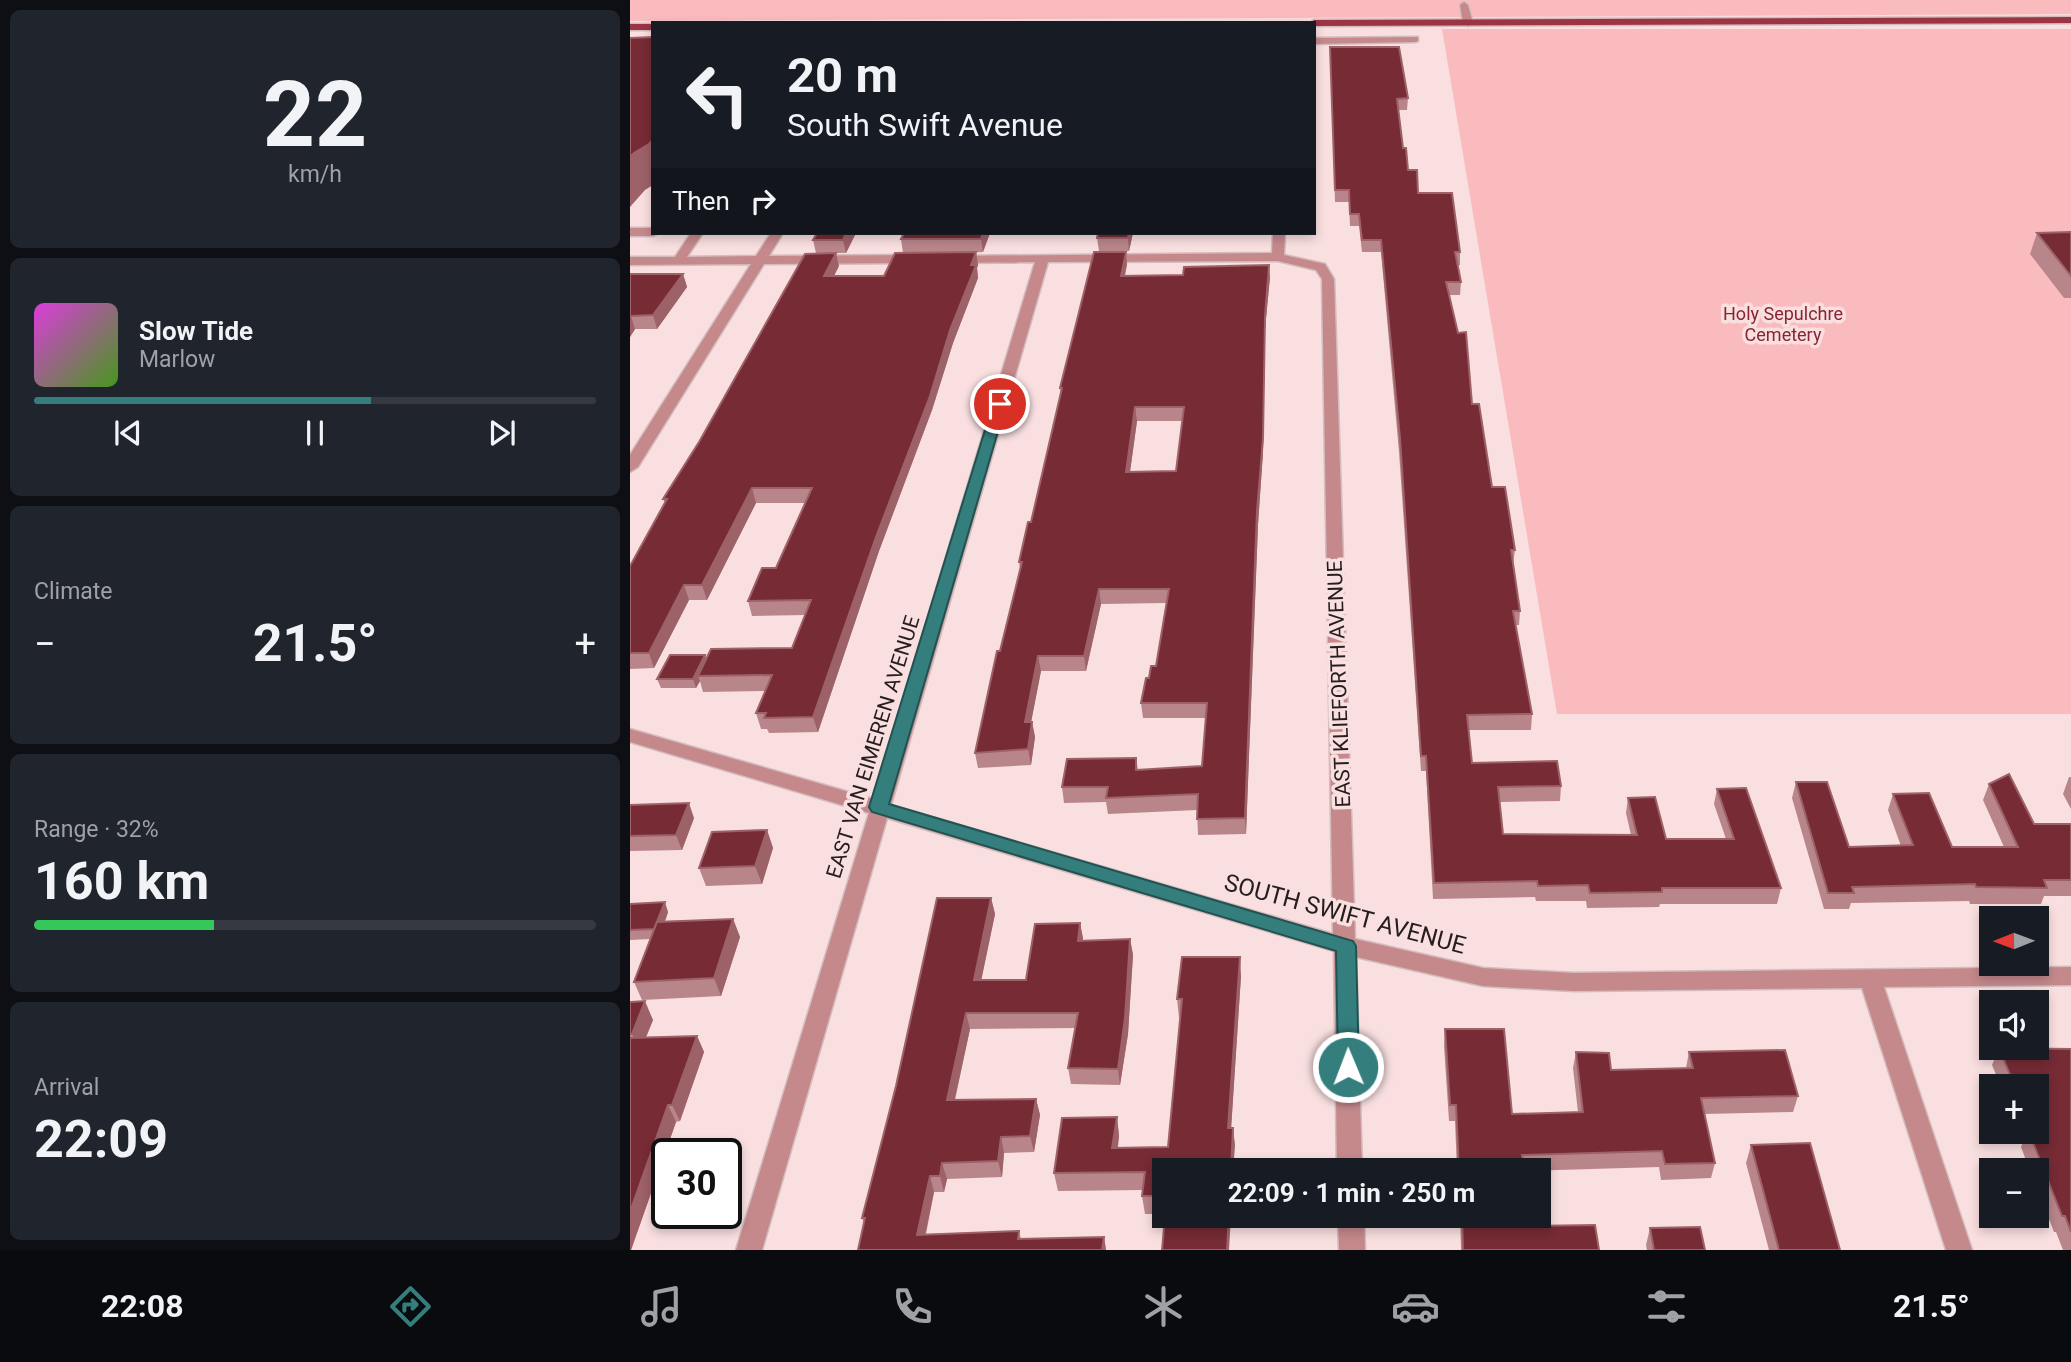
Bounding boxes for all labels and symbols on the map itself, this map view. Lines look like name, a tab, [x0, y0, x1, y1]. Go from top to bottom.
park label: Holy Sepulchre Cemetery	[1723, 303, 1843, 345]
pin	[970, 374, 1030, 434]
street label: EAST KLIEFORTH AVENUE	[1323, 560, 1355, 808]
street label: EAST VAN EIMEREN AVENUE	[822, 613, 924, 881]
street label: SOUTH SWIFT AVENUE	[1221, 868, 1469, 960]
north arrow	[1979, 906, 2049, 976]
position arrow	[1311, 1030, 1385, 1104]
speed limit sign: 30	[651, 1138, 742, 1229]

